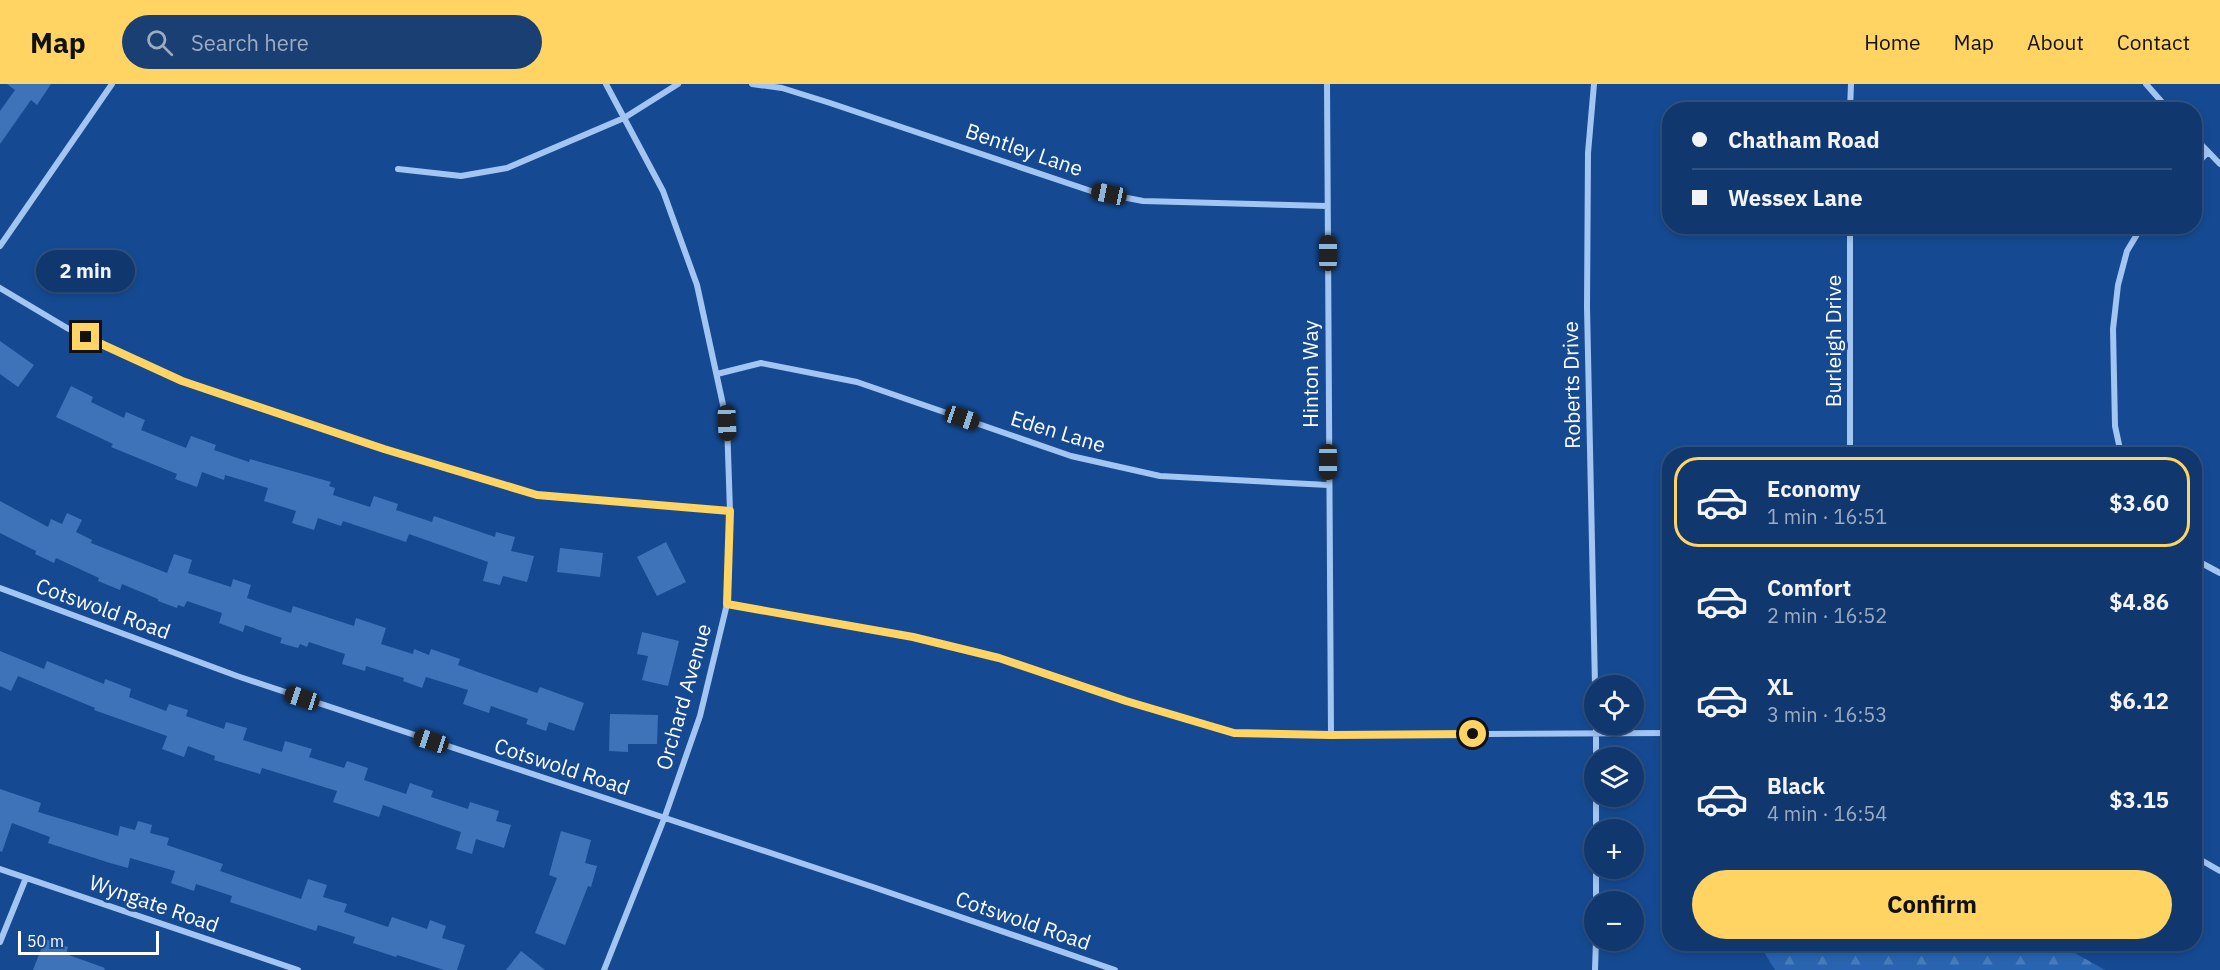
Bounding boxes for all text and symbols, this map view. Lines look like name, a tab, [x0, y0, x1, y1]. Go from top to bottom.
search box	[122, 15, 542, 69]
text: Map	[30, 24, 86, 61]
icon: search	[143, 26, 176, 59]
text: Search here	[191, 28, 309, 57]
text: Home	[1864, 28, 1921, 56]
text: Map	[1954, 28, 1994, 56]
text: About	[2027, 28, 2084, 56]
text: Contact	[2117, 28, 2190, 56]
street label: Bentley Lane	[962, 116, 1087, 182]
text: Chatham Road	[1728, 125, 1880, 154]
car	[1090, 181, 1128, 207]
text: Wessex Lane	[1728, 183, 1863, 212]
car	[1319, 235, 1337, 271]
callout: 2 min	[36, 250, 136, 292]
text: 2 min	[59, 257, 112, 284]
street label: Burleigh Drive	[1819, 275, 1847, 407]
street label: Hinton Way	[1296, 319, 1324, 428]
street label: Roberts Drive	[1556, 321, 1586, 449]
route end	[72, 323, 99, 350]
street label: Eden Lane	[1007, 403, 1109, 459]
car	[942, 404, 982, 432]
car	[717, 405, 737, 441]
car	[1319, 444, 1337, 480]
text: Economy	[1767, 474, 1861, 503]
icon: car	[1695, 475, 1749, 529]
text: $3.60	[2109, 488, 2169, 517]
text: 1 min · 16:51	[1767, 503, 1887, 530]
street label: Cotswold Road	[32, 571, 174, 645]
text: Comfort	[1767, 573, 1851, 602]
icon: car	[1695, 574, 1749, 628]
text: $4.86	[2109, 587, 2169, 616]
text: 2 min · 16:52	[1767, 602, 1887, 629]
street label: Orchard Avenue	[649, 620, 717, 773]
text: XL	[1767, 672, 1793, 701]
icon: car	[1695, 673, 1749, 727]
map controls	[1584, 675, 1644, 951]
button: locate	[1584, 675, 1644, 735]
car	[282, 684, 322, 712]
text: $6.12	[2109, 686, 2169, 715]
text: 3 min · 16:53	[1767, 701, 1887, 728]
route start	[1459, 720, 1486, 747]
car	[411, 727, 451, 755]
street label: Cotswold Road	[491, 731, 634, 801]
button: layers	[1584, 747, 1644, 807]
text: Black	[1767, 771, 1825, 800]
icon: car	[1695, 772, 1749, 826]
text: $3.15	[2109, 785, 2169, 814]
text: 4 min · 16:54	[1767, 800, 1887, 827]
button: +	[1584, 819, 1644, 879]
street label: Wyngate Road	[86, 868, 223, 938]
button: Confirm	[1692, 870, 2172, 939]
street label: Cotswold Road	[952, 884, 1095, 956]
button: −	[1584, 891, 1644, 951]
scale bar	[18, 928, 159, 956]
text: 50 m	[27, 931, 64, 951]

